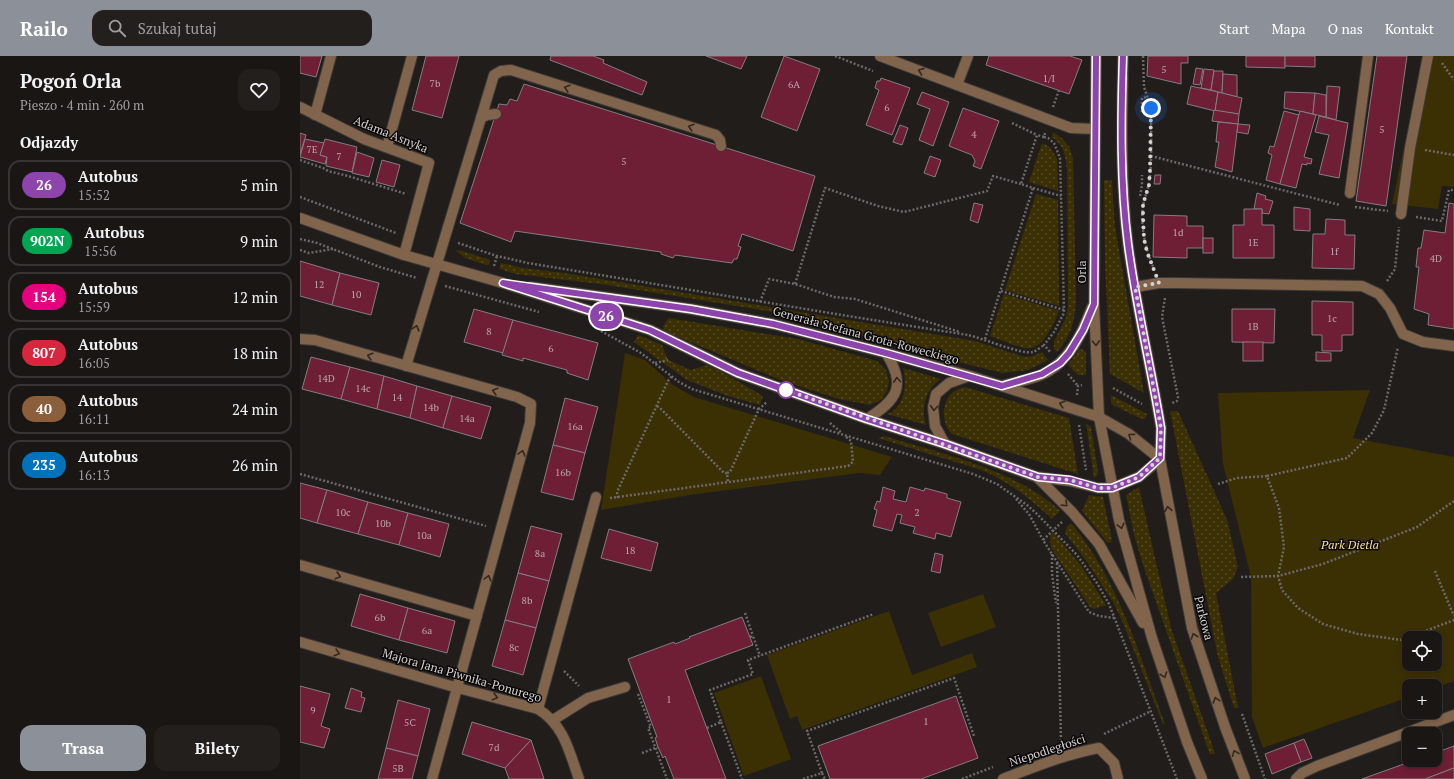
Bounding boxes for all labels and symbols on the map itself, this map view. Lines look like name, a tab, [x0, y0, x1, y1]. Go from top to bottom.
house number: 5	[1161, 63, 1167, 76]
one-way arrow	[917, 68, 924, 76]
house number: 1/I	[1043, 72, 1056, 85]
house number: 7b	[430, 77, 441, 90]
house number: 6A	[788, 78, 800, 91]
one-way arrow	[564, 84, 571, 92]
your location	[1141, 98, 1161, 118]
house number: 6	[884, 101, 890, 114]
street label: Adama Asnyka	[352, 112, 430, 156]
one-way arrow	[687, 123, 694, 132]
house number: 5	[1379, 123, 1385, 136]
house number: 4	[971, 128, 977, 141]
house number: 7E	[306, 143, 318, 156]
house number: 7	[336, 150, 342, 163]
house number: 5	[621, 155, 627, 168]
house number: 1d	[1173, 226, 1184, 239]
house number: 1E	[1247, 236, 1259, 249]
house number: 1f	[1330, 245, 1339, 258]
house number: 4D	[1430, 252, 1442, 265]
street label: Orla	[1074, 260, 1089, 284]
house number: 12	[314, 278, 324, 291]
house number: 10	[351, 288, 361, 301]
line badge: 26	[588, 303, 624, 329]
street label: Generała Stefana Grota-Roweckiego	[771, 303, 961, 367]
house number: 1c	[1327, 312, 1337, 325]
house number: 1B	[1247, 320, 1259, 333]
one-way arrow	[412, 325, 420, 332]
house number: 8	[486, 325, 492, 338]
one-way arrow	[1091, 340, 1100, 346]
house number: 6	[548, 342, 554, 355]
one-way arrow	[367, 352, 374, 361]
house number: 14D	[317, 372, 335, 385]
one-way arrow	[892, 377, 901, 383]
unlabelled marker	[777, 381, 795, 399]
house number: 14c	[355, 382, 371, 395]
one-way arrow	[492, 387, 498, 395]
house number: 14	[392, 391, 403, 404]
one-way arrow	[1059, 400, 1066, 409]
house number: 14b	[423, 401, 440, 414]
one-way arrow	[930, 404, 939, 411]
house number: 14a	[459, 412, 475, 425]
house number: 16a	[567, 420, 583, 433]
one-way arrow	[1128, 433, 1135, 440]
one-way arrow	[517, 449, 526, 456]
house number: 16b	[555, 466, 572, 479]
one-way arrow	[1060, 499, 1068, 507]
house number: 10c	[335, 506, 351, 519]
house number: 2	[914, 506, 920, 519]
one-way arrow	[1165, 506, 1173, 512]
house number: 10b	[375, 517, 392, 530]
one-way arrow	[1116, 522, 1125, 529]
house number: 10a	[416, 529, 432, 542]
park label: Park Dietla	[1320, 537, 1379, 552]
house number: 18	[625, 544, 635, 557]
house number: 8a	[535, 547, 545, 560]
one-way arrow	[334, 571, 341, 580]
one-way arrow	[483, 575, 491, 581]
house number: 8b	[522, 594, 533, 607]
street label: Parkowa	[1191, 594, 1217, 642]
house number: 6b	[375, 611, 386, 624]
house number: 6a	[422, 624, 432, 637]
one-way arrow	[1191, 633, 1199, 640]
house number: 8c	[509, 641, 519, 654]
street label: Majora Jana Piwnika-Ponurego	[381, 645, 544, 705]
one-way arrow	[334, 648, 341, 657]
one-way arrow	[1160, 672, 1168, 679]
one-way arrow	[492, 693, 499, 701]
house number: 1	[666, 693, 672, 706]
one-way arrow	[1212, 697, 1221, 704]
house number: 9	[310, 704, 316, 717]
house number: 1	[923, 715, 929, 728]
house number: 5C	[404, 716, 416, 729]
street label: Niepodległości	[1007, 730, 1087, 769]
house number: 7d	[489, 741, 500, 754]
one-way arrow	[1232, 750, 1240, 758]
house number: 5B	[392, 762, 404, 775]

